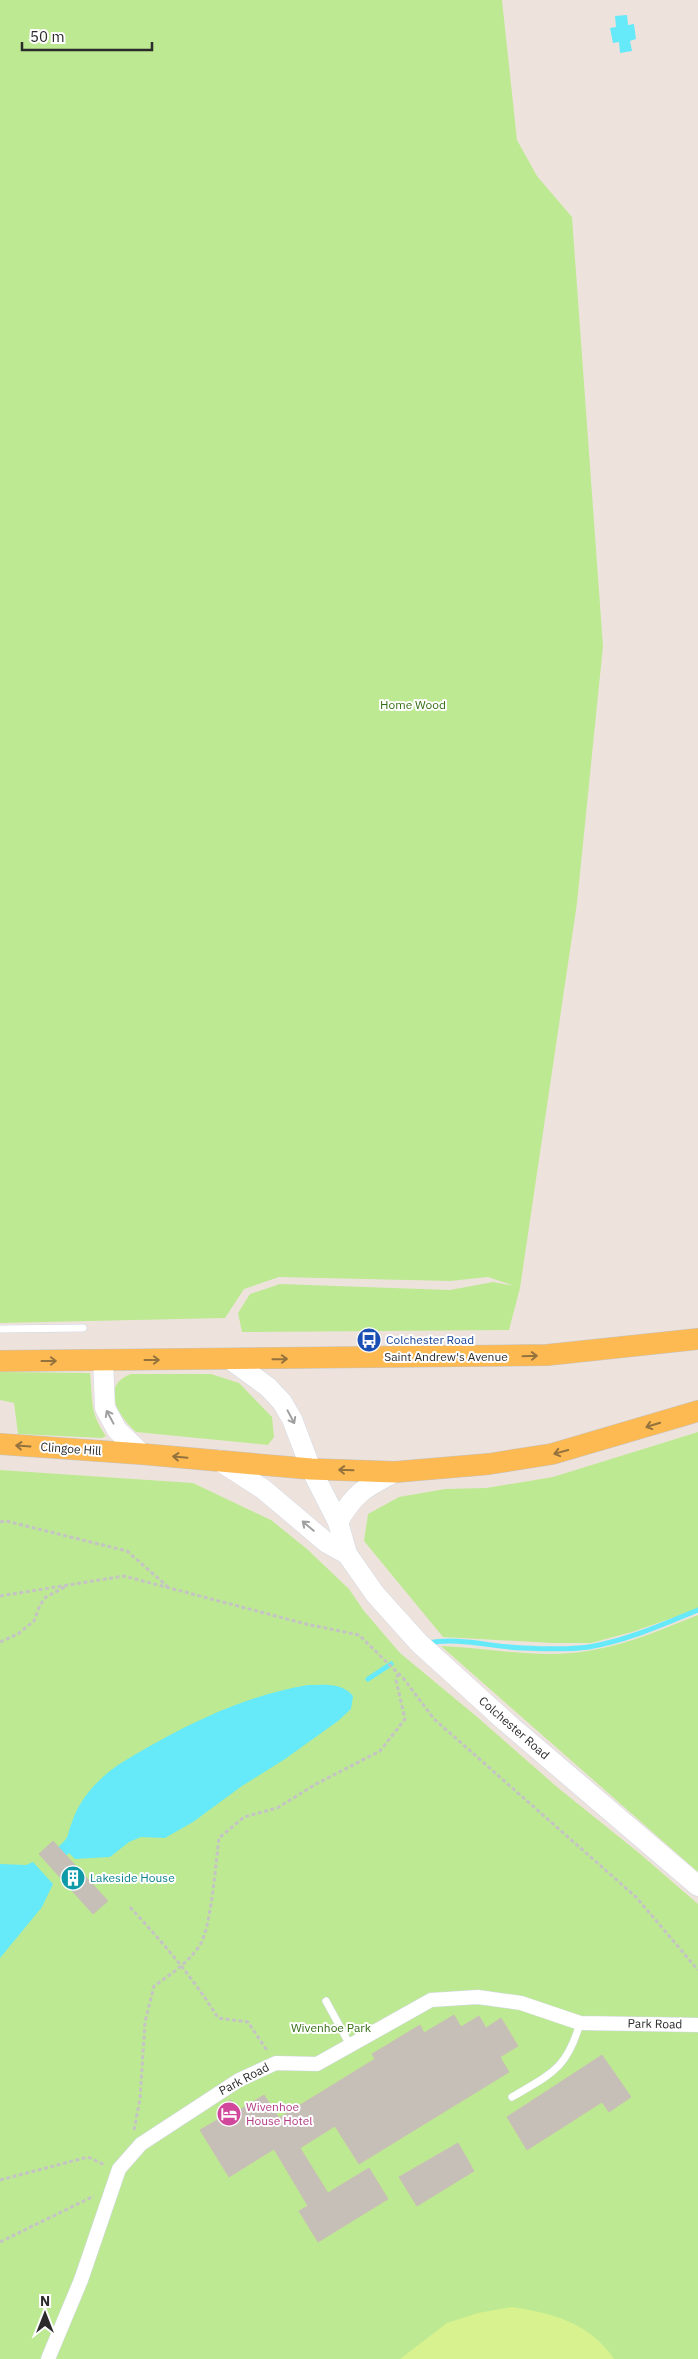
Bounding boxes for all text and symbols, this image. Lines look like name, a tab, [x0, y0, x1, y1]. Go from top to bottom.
scale bar	[22, 20, 152, 52]
text: 50 m	[30, 27, 65, 46]
park label: Home Wood	[380, 697, 446, 712]
bus stop icon: Colchester Road	[356, 1327, 382, 1353]
place label: Colchester Road	[386, 1332, 474, 1347]
street label: Saint Andrew's Avenue	[384, 1349, 508, 1364]
one-way arrow	[522, 1351, 538, 1361]
one-way arrow	[272, 1354, 288, 1364]
one-way arrow	[144, 1355, 160, 1365]
one-way arrow	[40, 1356, 56, 1365]
one-way arrow	[105, 1410, 114, 1425]
one-way arrow	[286, 1410, 296, 1424]
one-way arrow	[645, 1421, 661, 1431]
street label: Clingoe Hill	[40, 1439, 102, 1458]
one-way arrow	[16, 1441, 32, 1450]
one-way arrow	[553, 1447, 569, 1457]
one-way arrow	[172, 1452, 188, 1461]
one-way arrow	[339, 1465, 355, 1475]
one-way arrow	[302, 1520, 315, 1531]
street label: Colchester Road	[476, 1693, 553, 1762]
building icon: Lakeside House	[60, 1865, 86, 1891]
place label: Lakeside House	[90, 1870, 175, 1885]
street label: Park Road	[628, 2016, 682, 2031]
park label: Wivenhoe Park	[291, 2020, 372, 2035]
street label: Park Road	[216, 2059, 271, 2098]
place label: Wivenhoe House Hotel	[246, 2099, 313, 2128]
hotel icon: Wivenhoe House Hotel	[216, 2101, 242, 2127]
north arrow	[20, 2289, 70, 2339]
text: N	[40, 2292, 50, 2310]

